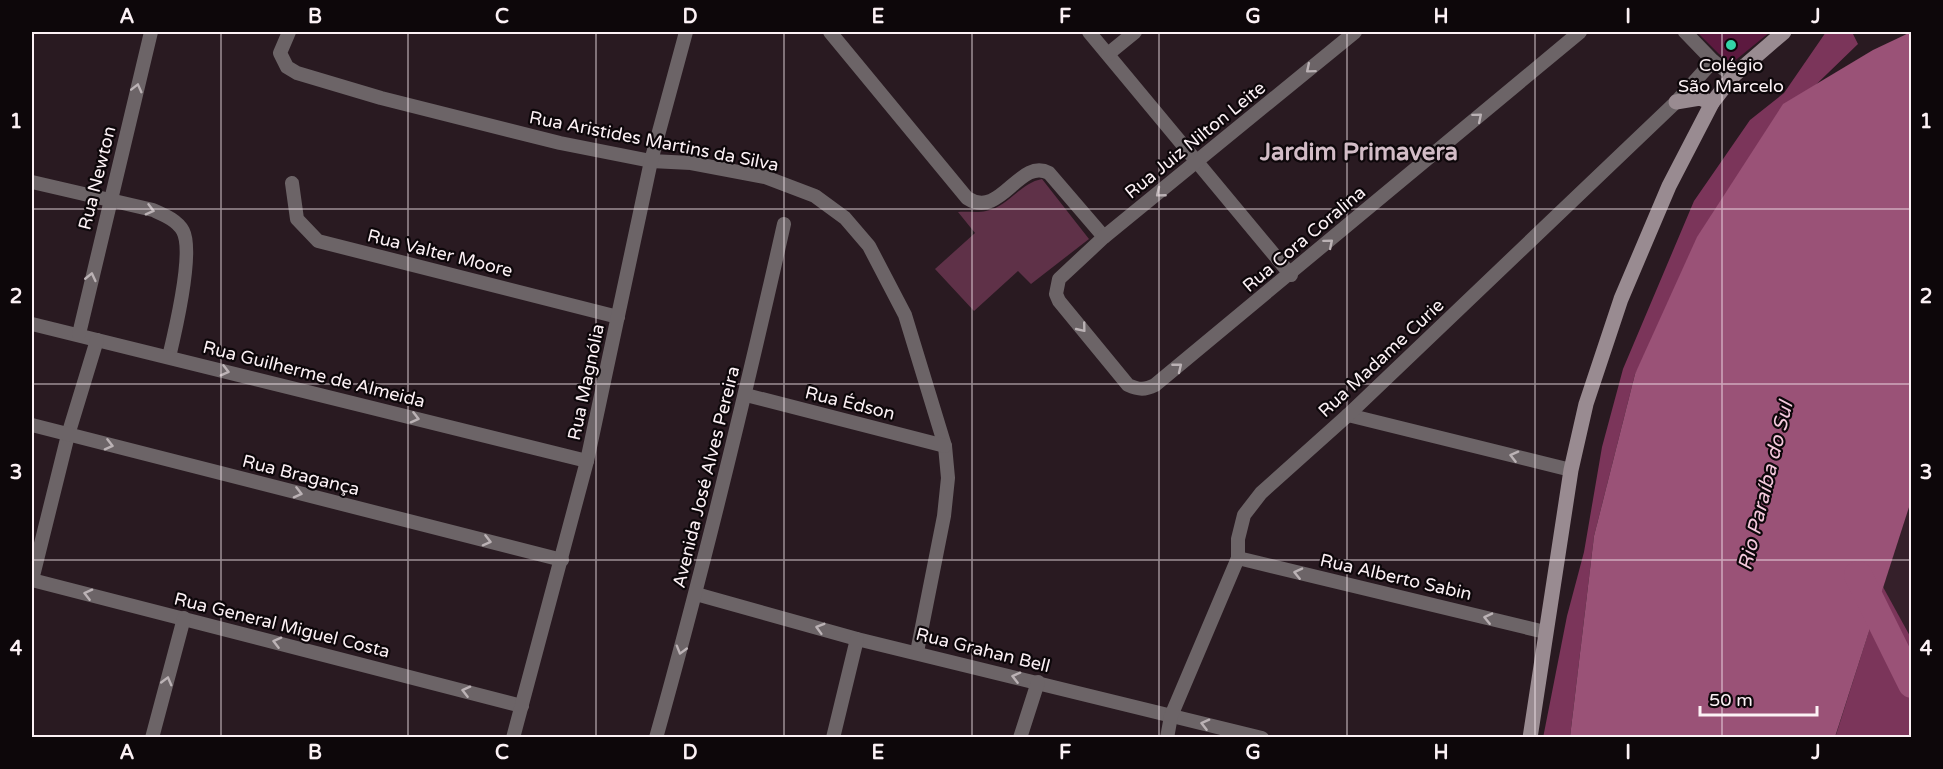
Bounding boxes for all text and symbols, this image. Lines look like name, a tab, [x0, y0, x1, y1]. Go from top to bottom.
text: A	[120, 5, 135, 29]
text: B	[308, 5, 322, 29]
text: C	[495, 5, 509, 29]
text: D	[682, 5, 698, 29]
text: E	[872, 5, 885, 29]
text: F	[1059, 5, 1071, 29]
text: G	[1245, 5, 1261, 29]
text: H	[1433, 5, 1449, 29]
text: I	[1625, 5, 1631, 29]
text: J	[1810, 5, 1821, 29]
marker: Colégio São Marcelo	[1724, 38, 1738, 52]
place label: Colégio São Marcelo	[1678, 54, 1784, 97]
one-way arrow	[1306, 62, 1317, 73]
street label: Rua Juiz Nilton Leite	[1120, 77, 1270, 203]
one-way arrow	[130, 83, 143, 93]
street label: Rua Aristides Martins da Silva	[527, 106, 781, 176]
text: 1	[10, 110, 22, 134]
text: 1	[1920, 110, 1932, 134]
one-way arrow	[1471, 113, 1482, 124]
street label: Rua Newton	[73, 124, 121, 232]
district label: Jardim Primavera	[1259, 138, 1458, 167]
street label: Rua Cora Coralina	[1238, 181, 1370, 297]
one-way arrow	[1155, 185, 1166, 196]
one-way arrow	[144, 203, 155, 215]
street label: Rua Valter Moore	[365, 224, 515, 282]
one-way arrow	[1322, 239, 1333, 250]
one-way arrow	[84, 272, 97, 282]
text: 2	[10, 285, 22, 309]
text: 2	[1920, 285, 1932, 309]
street label: Rua Madame Curie	[1314, 294, 1448, 422]
one-way arrow	[1075, 321, 1086, 332]
street label: Rua Magnólia	[563, 322, 609, 442]
street label: Rua Guilherme de Almeida	[201, 336, 427, 412]
one-way arrow	[1172, 363, 1183, 374]
one-way arrow	[220, 364, 230, 376]
street label: Avenida José Alves Pereira	[668, 364, 744, 590]
street label: Rua Édson	[803, 381, 897, 425]
water label: Rio Paraíba do Sul	[1733, 397, 1799, 573]
one-way arrow	[409, 411, 419, 424]
one-way arrow	[103, 438, 113, 451]
street label: Rua Bragança	[240, 450, 362, 500]
one-way arrow	[1509, 451, 1519, 464]
text: 3	[10, 461, 22, 485]
text: 3	[1920, 461, 1932, 485]
one-way arrow	[292, 486, 302, 498]
one-way arrow	[481, 534, 491, 546]
street label: Rua Alberto Sabin	[1318, 549, 1474, 605]
one-way arrow	[1294, 567, 1304, 580]
street label: Rua General Miguel Costa	[172, 587, 392, 663]
one-way arrow	[83, 589, 94, 601]
one-way arrow	[1483, 612, 1493, 625]
one-way arrow	[815, 623, 826, 635]
street label: Rua Grahan Bell	[914, 623, 1052, 677]
text: 4	[10, 637, 23, 661]
one-way arrow	[272, 637, 283, 649]
text: 4	[1920, 637, 1933, 661]
one-way arrow	[676, 644, 688, 655]
one-way arrow	[1011, 671, 1021, 684]
one-way arrow	[160, 676, 173, 686]
scale bar	[1700, 679, 1817, 717]
one-way arrow	[461, 686, 472, 698]
text: 50 m	[1709, 689, 1753, 711]
one-way arrow	[1201, 718, 1211, 731]
text: A	[120, 741, 135, 765]
text: B	[308, 741, 322, 765]
text: C	[495, 741, 509, 765]
text: D	[682, 741, 698, 765]
text: E	[872, 741, 885, 765]
text: F	[1059, 741, 1071, 765]
text: G	[1245, 741, 1261, 765]
text: H	[1433, 741, 1449, 765]
text: I	[1625, 741, 1631, 765]
text: J	[1810, 741, 1821, 765]

